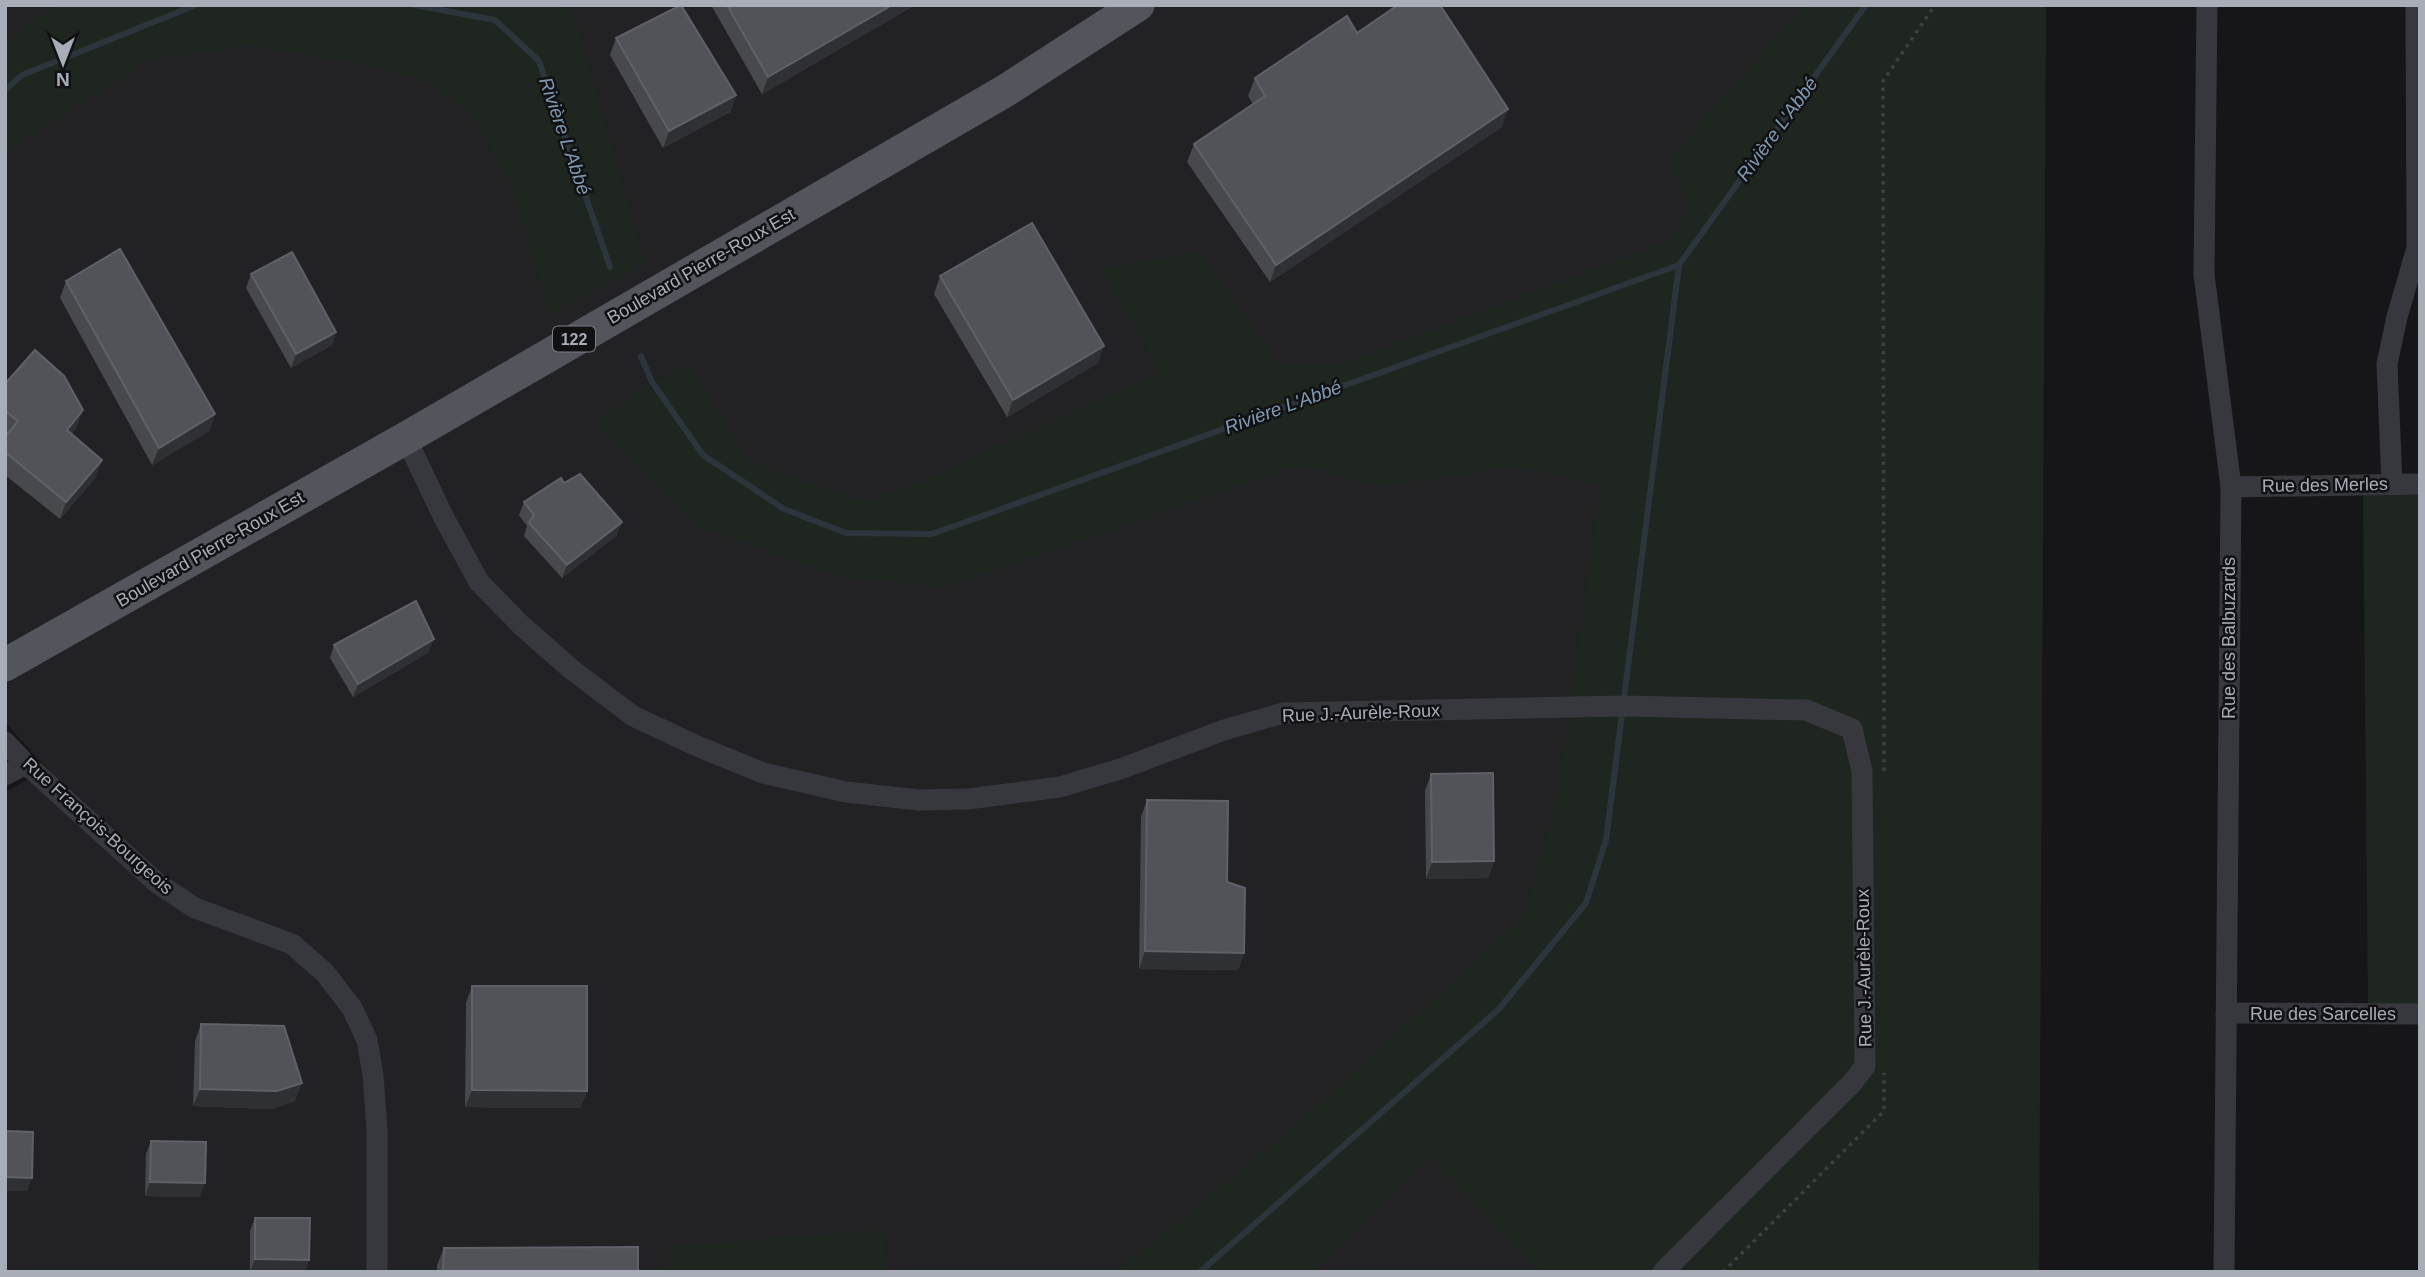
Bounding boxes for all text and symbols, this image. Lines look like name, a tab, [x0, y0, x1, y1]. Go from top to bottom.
north arrow	[28, 28, 98, 98]
text: N	[56, 69, 70, 90]
water label: Rivière L'Abbé	[1732, 73, 1822, 185]
water label: Rivière L'Abbé	[535, 74, 595, 198]
street label: Boulevard Pierre-Roux Est	[604, 204, 798, 328]
road number: 122	[553, 326, 595, 352]
water label: Rivière L'Abbé	[1222, 376, 1344, 438]
street label: Rue des Merles	[2262, 474, 2388, 496]
street label: Boulevard Pierre-Roux Est	[113, 487, 307, 611]
street label: Rue des Balbuzards	[2219, 557, 2239, 719]
street label: Rue J.-Aurèle-Roux	[1282, 700, 1440, 726]
street label: Rue François-Bourgeois	[19, 754, 177, 898]
street label: Rue J.-Aurèle-Roux	[1853, 889, 1875, 1047]
street label: Rue des Sarcelles	[2250, 1004, 2396, 1024]

